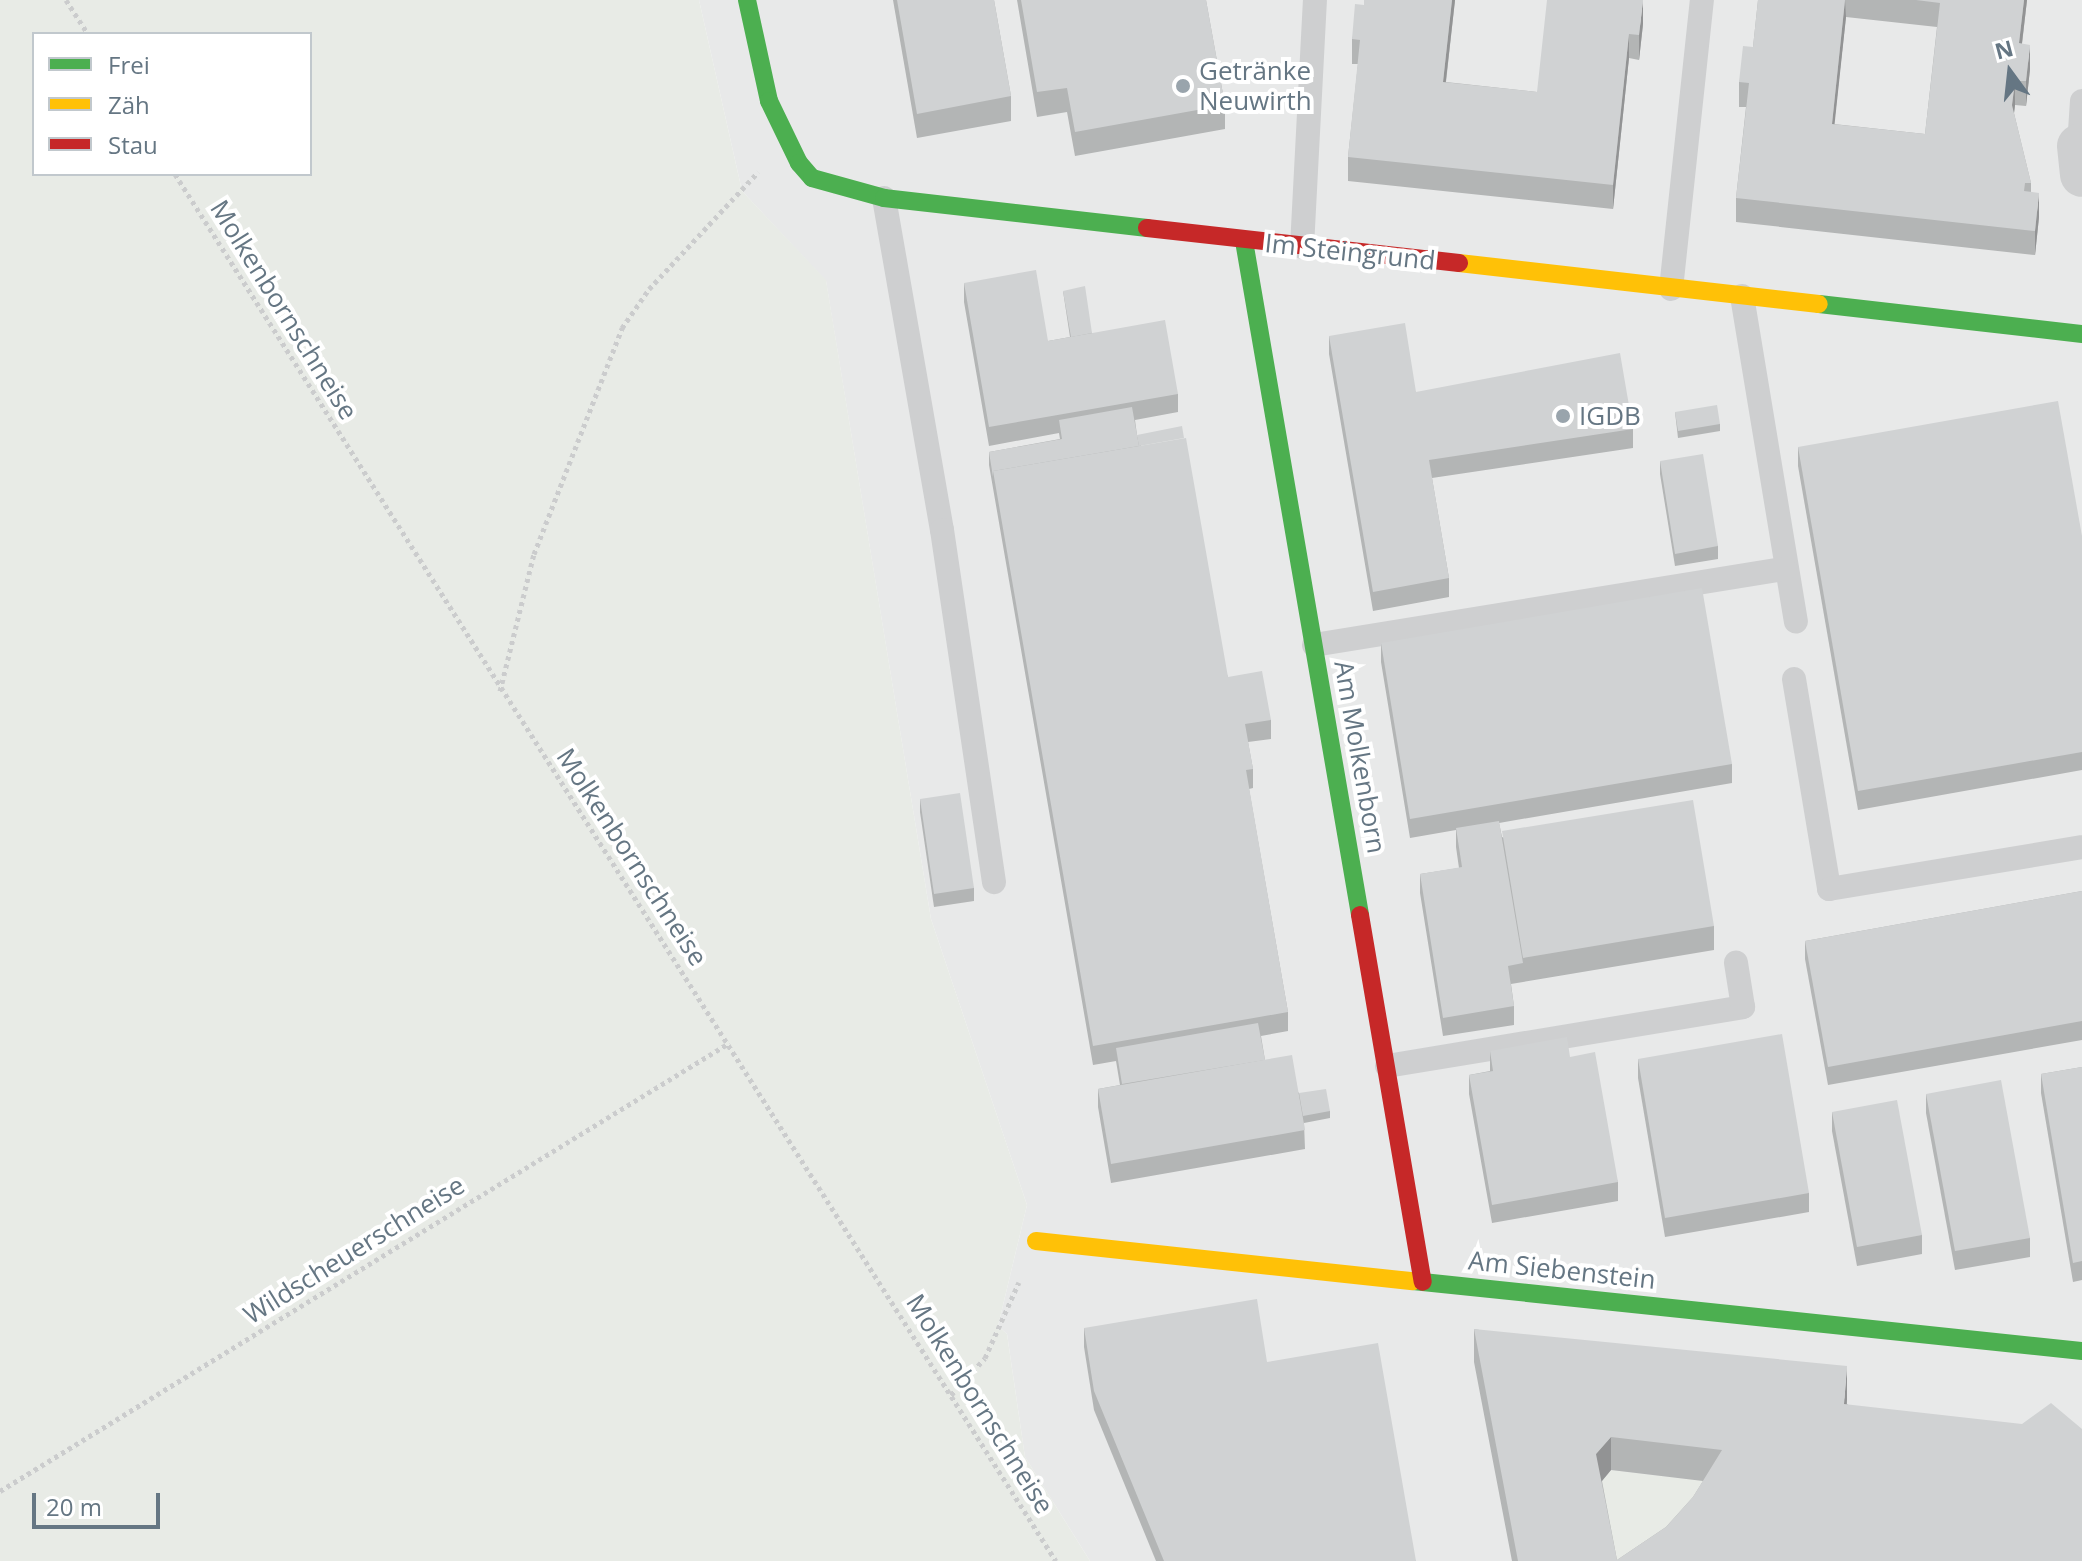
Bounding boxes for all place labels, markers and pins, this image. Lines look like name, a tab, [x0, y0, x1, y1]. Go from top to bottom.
place label: Getränke Neuwirth	[1199, 55, 1312, 116]
marker: Getränke Neuwirth	[1174, 77, 1192, 95]
place label: IGDB	[1579, 400, 1641, 432]
marker: IGDB	[1554, 407, 1572, 425]

